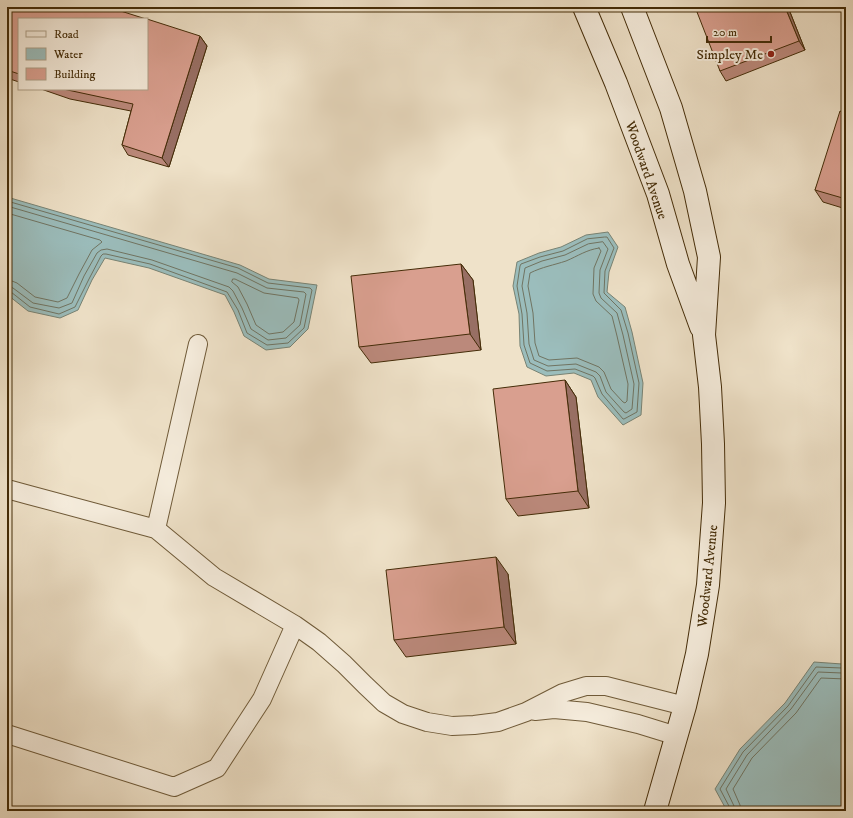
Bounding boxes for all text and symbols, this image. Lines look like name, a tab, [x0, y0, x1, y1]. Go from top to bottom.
legend	[18, 18, 148, 90]
scale bar	[707, 18, 771, 44]
text: 20 m	[713, 25, 737, 40]
text: Road	[54, 27, 79, 42]
place label: Simpley Me	[697, 46, 763, 64]
text: Water	[53, 47, 83, 62]
marker: Simpley Me	[766, 49, 776, 59]
text: Building	[54, 67, 95, 82]
street label: Woodward Avenue	[620, 118, 671, 222]
street label: Woodward Avenue	[694, 524, 722, 629]

